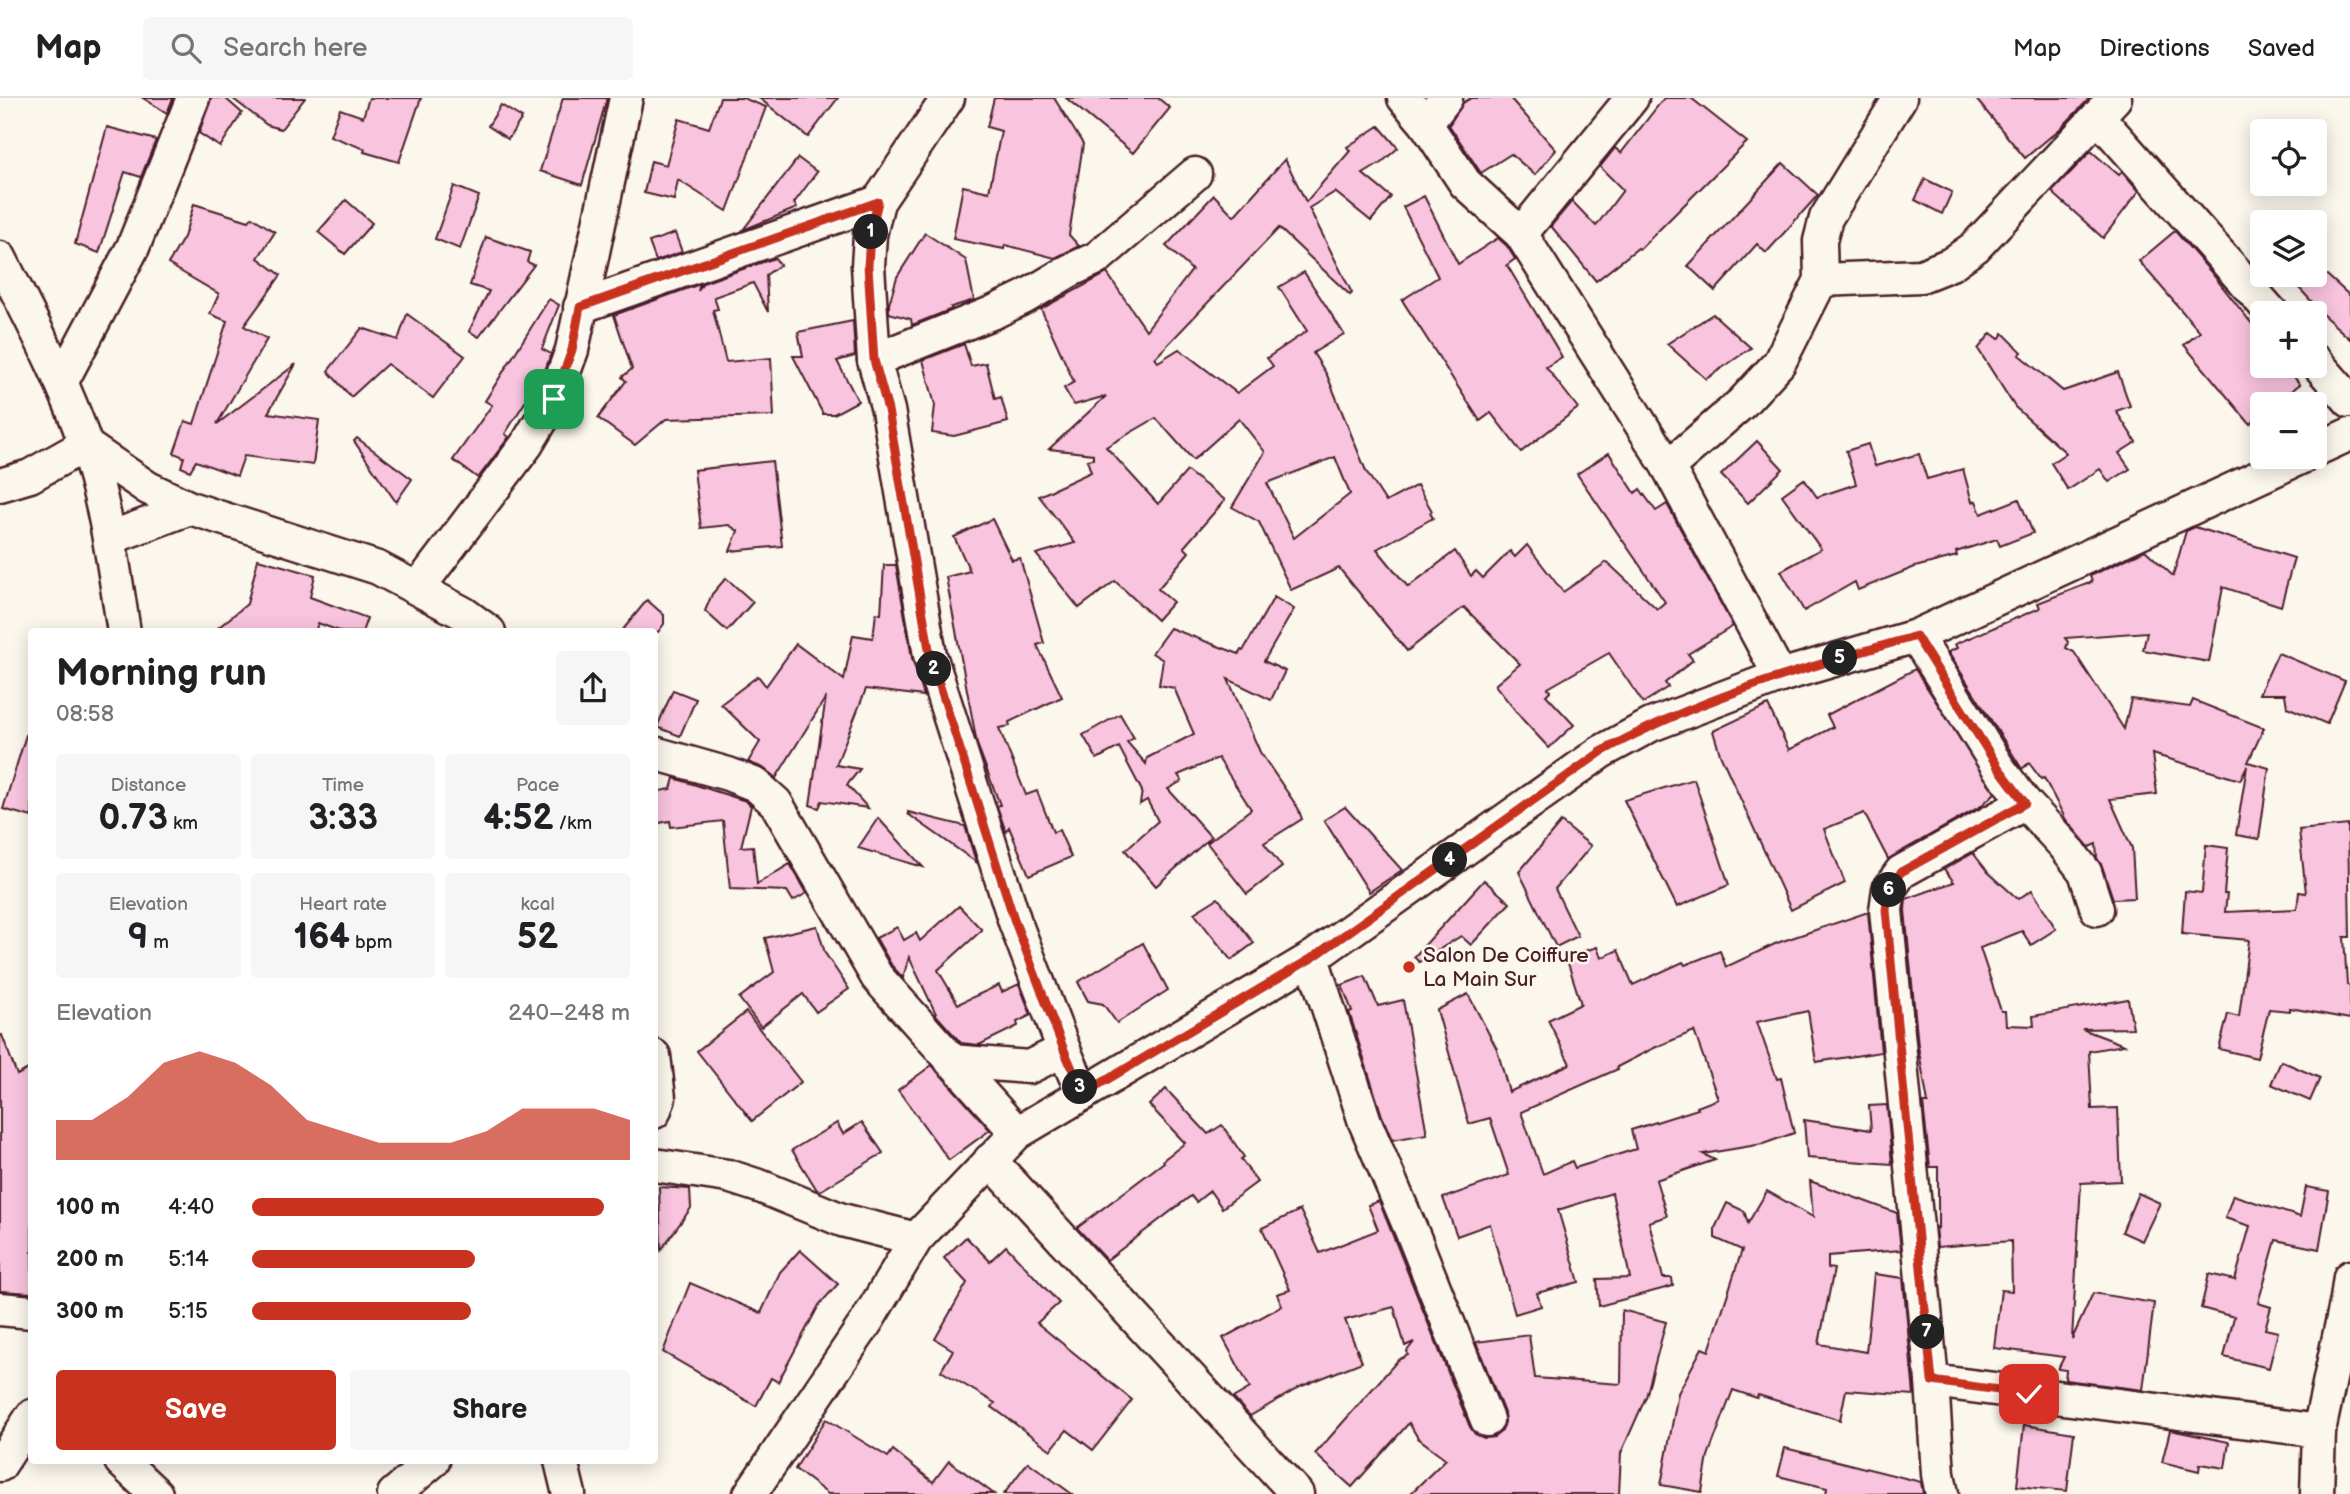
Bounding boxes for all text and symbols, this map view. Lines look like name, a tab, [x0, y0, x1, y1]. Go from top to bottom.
search box	[143, 17, 633, 80]
text: Map	[35, 28, 101, 68]
icon: search	[167, 29, 205, 67]
text: Search here	[223, 33, 367, 64]
text: Map	[2013, 34, 2061, 63]
text: Directions	[2099, 34, 2210, 63]
text: Saved	[2248, 34, 2315, 63]
map controls	[2250, 119, 2327, 469]
button: locate	[2250, 119, 2327, 196]
button: layers	[2250, 210, 2327, 287]
pin: 1	[854, 214, 888, 250]
text: 1	[867, 220, 875, 243]
button: +	[2250, 301, 2327, 378]
pin	[524, 369, 584, 429]
icon: arrive	[535, 380, 573, 418]
button: −	[2250, 392, 2327, 469]
pin: 5	[1822, 640, 1857, 676]
text: 5	[1834, 646, 1845, 669]
text: Morning run	[56, 651, 267, 696]
button: share	[556, 651, 630, 725]
pin: 2	[916, 652, 951, 686]
text: 2	[928, 657, 939, 680]
text: 08:58	[56, 700, 114, 728]
text: Distance	[110, 774, 186, 797]
text: Time	[322, 774, 364, 797]
text: Pace	[516, 774, 559, 797]
text: 0.73	[99, 797, 168, 840]
text: 3:33	[308, 797, 378, 840]
text: 4:52	[483, 797, 553, 840]
text: km	[168, 812, 198, 835]
text: /km	[553, 812, 592, 835]
pin: 4	[1432, 842, 1468, 878]
text: 4	[1444, 848, 1455, 871]
pin: 6	[1871, 872, 1906, 908]
text: 6	[1883, 878, 1894, 901]
text: Elevation	[109, 893, 188, 916]
text: Heart rate	[299, 893, 387, 916]
text: kcal	[521, 893, 555, 916]
text: 9	[128, 916, 148, 959]
text: 164	[293, 916, 350, 959]
text: 52	[517, 916, 558, 959]
text: m	[148, 931, 169, 954]
text: bpm	[350, 931, 393, 954]
place label: Salon De Coiffure La Main Sur	[1423, 943, 1589, 992]
marker: Salon De Coiffure La Main Sur	[1401, 959, 1417, 975]
text: Elevation	[56, 999, 152, 1027]
text: 240–248 m	[508, 999, 630, 1027]
pin: 3	[1062, 1070, 1098, 1104]
text: 3	[1074, 1075, 1085, 1098]
text: 100 m	[56, 1193, 120, 1221]
text: 4:40	[168, 1193, 214, 1221]
text: 200 m	[56, 1245, 124, 1273]
text: 5:14	[168, 1245, 209, 1273]
text: 300 m	[56, 1297, 124, 1325]
text: 5:15	[168, 1297, 208, 1325]
pin: 7	[1910, 1314, 1944, 1350]
text: 7	[1921, 1320, 1932, 1343]
pin	[1999, 1364, 2059, 1424]
button: Save	[56, 1370, 336, 1450]
button: Share	[350, 1370, 630, 1450]
icon: check	[2010, 1375, 2048, 1413]

